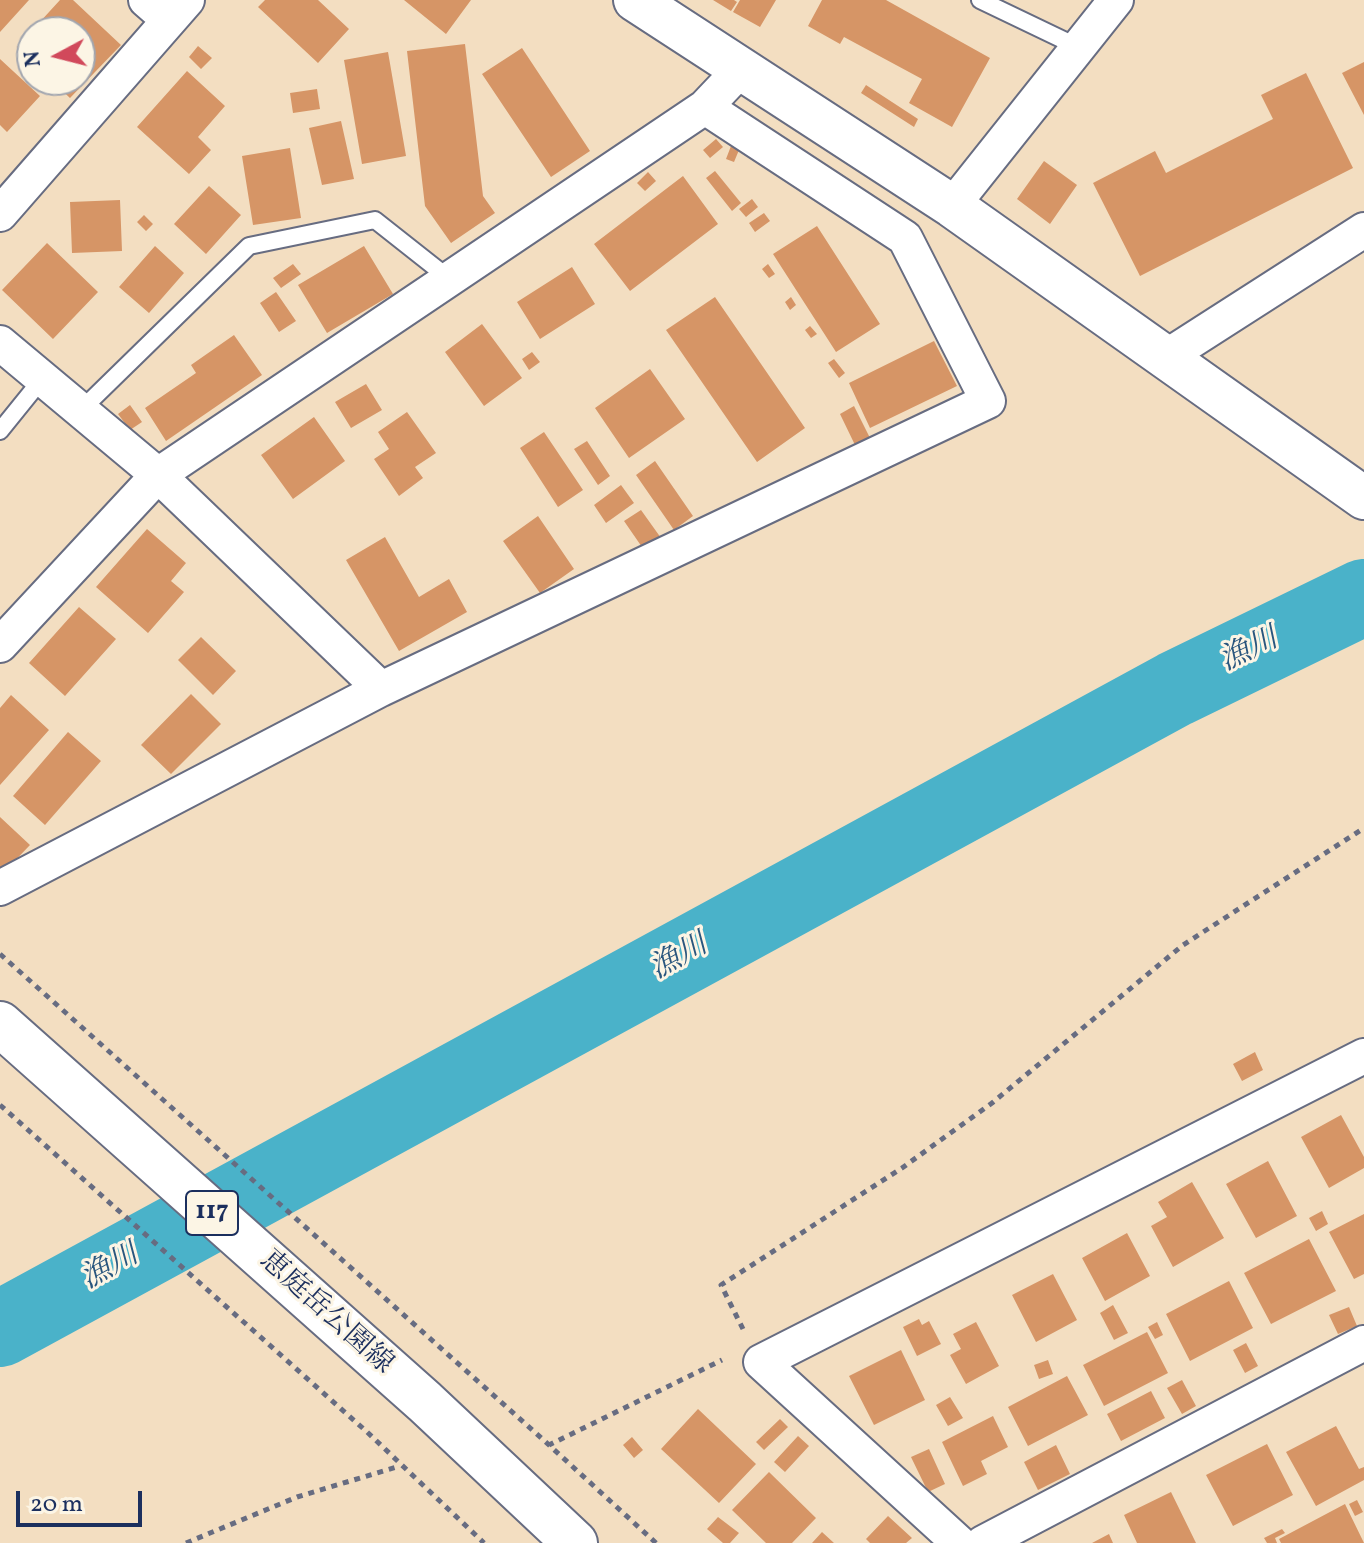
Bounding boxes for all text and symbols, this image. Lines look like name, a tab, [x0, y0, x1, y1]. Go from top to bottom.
north arrow	[16, 16, 96, 96]
text: N	[17, 49, 50, 69]
water label: 漁川	[1215, 623, 1285, 681]
water label: 漁川	[645, 929, 715, 989]
road number: 117	[186, 1191, 238, 1235]
water label: 漁川	[76, 1239, 146, 1299]
street label: 恵庭岳公園線	[251, 1245, 399, 1383]
scale bar	[20, 1475, 146, 1525]
text: 20 m	[30, 1488, 83, 1522]

